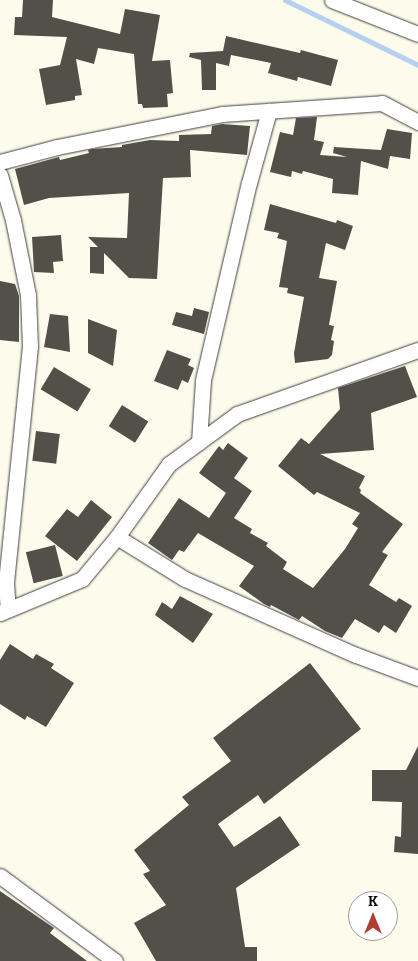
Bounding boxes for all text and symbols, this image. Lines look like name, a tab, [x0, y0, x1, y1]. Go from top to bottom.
north arrow	[348, 891, 398, 941]
text: K	[368, 893, 378, 910]

